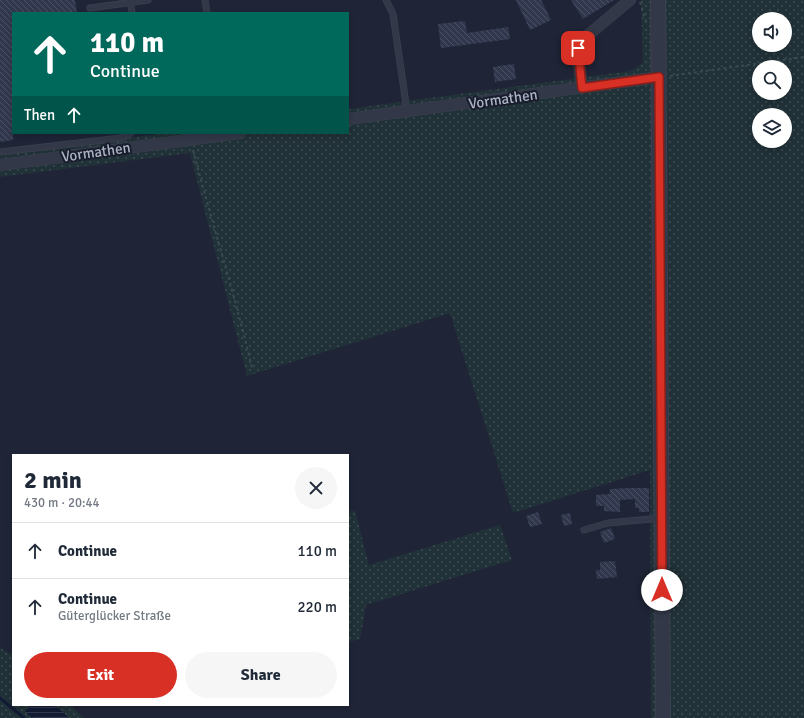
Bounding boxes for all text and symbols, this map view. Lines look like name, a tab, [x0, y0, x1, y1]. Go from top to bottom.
map controls	[752, 12, 792, 148]
button: sound	[752, 12, 792, 52]
text: 110 m	[90, 26, 164, 60]
icon: ahead	[24, 28, 76, 80]
pin	[561, 31, 595, 65]
icon: arrive	[567, 37, 589, 59]
text: Continue	[90, 60, 160, 82]
button: search	[752, 60, 792, 100]
street label: Vormathen	[467, 85, 539, 113]
icon: ahead	[63, 104, 85, 126]
text: Then	[24, 106, 55, 124]
button: layers	[752, 108, 792, 148]
street label: Vormathen	[60, 138, 132, 166]
text: 2 min	[24, 465, 82, 495]
button: close	[295, 467, 337, 509]
text: 430 m · 20:44	[24, 495, 100, 511]
icon: ahead	[24, 540, 46, 562]
text: Continue	[58, 542, 117, 560]
text: 110 m	[297, 542, 337, 560]
position arrow	[641, 569, 683, 611]
text: Continue	[58, 590, 117, 608]
icon: ahead	[24, 596, 46, 618]
text: 220 m	[297, 598, 337, 616]
text: Güterglücker Straße	[58, 608, 171, 624]
button: Exit	[24, 652, 177, 698]
button: Share	[185, 652, 337, 698]

